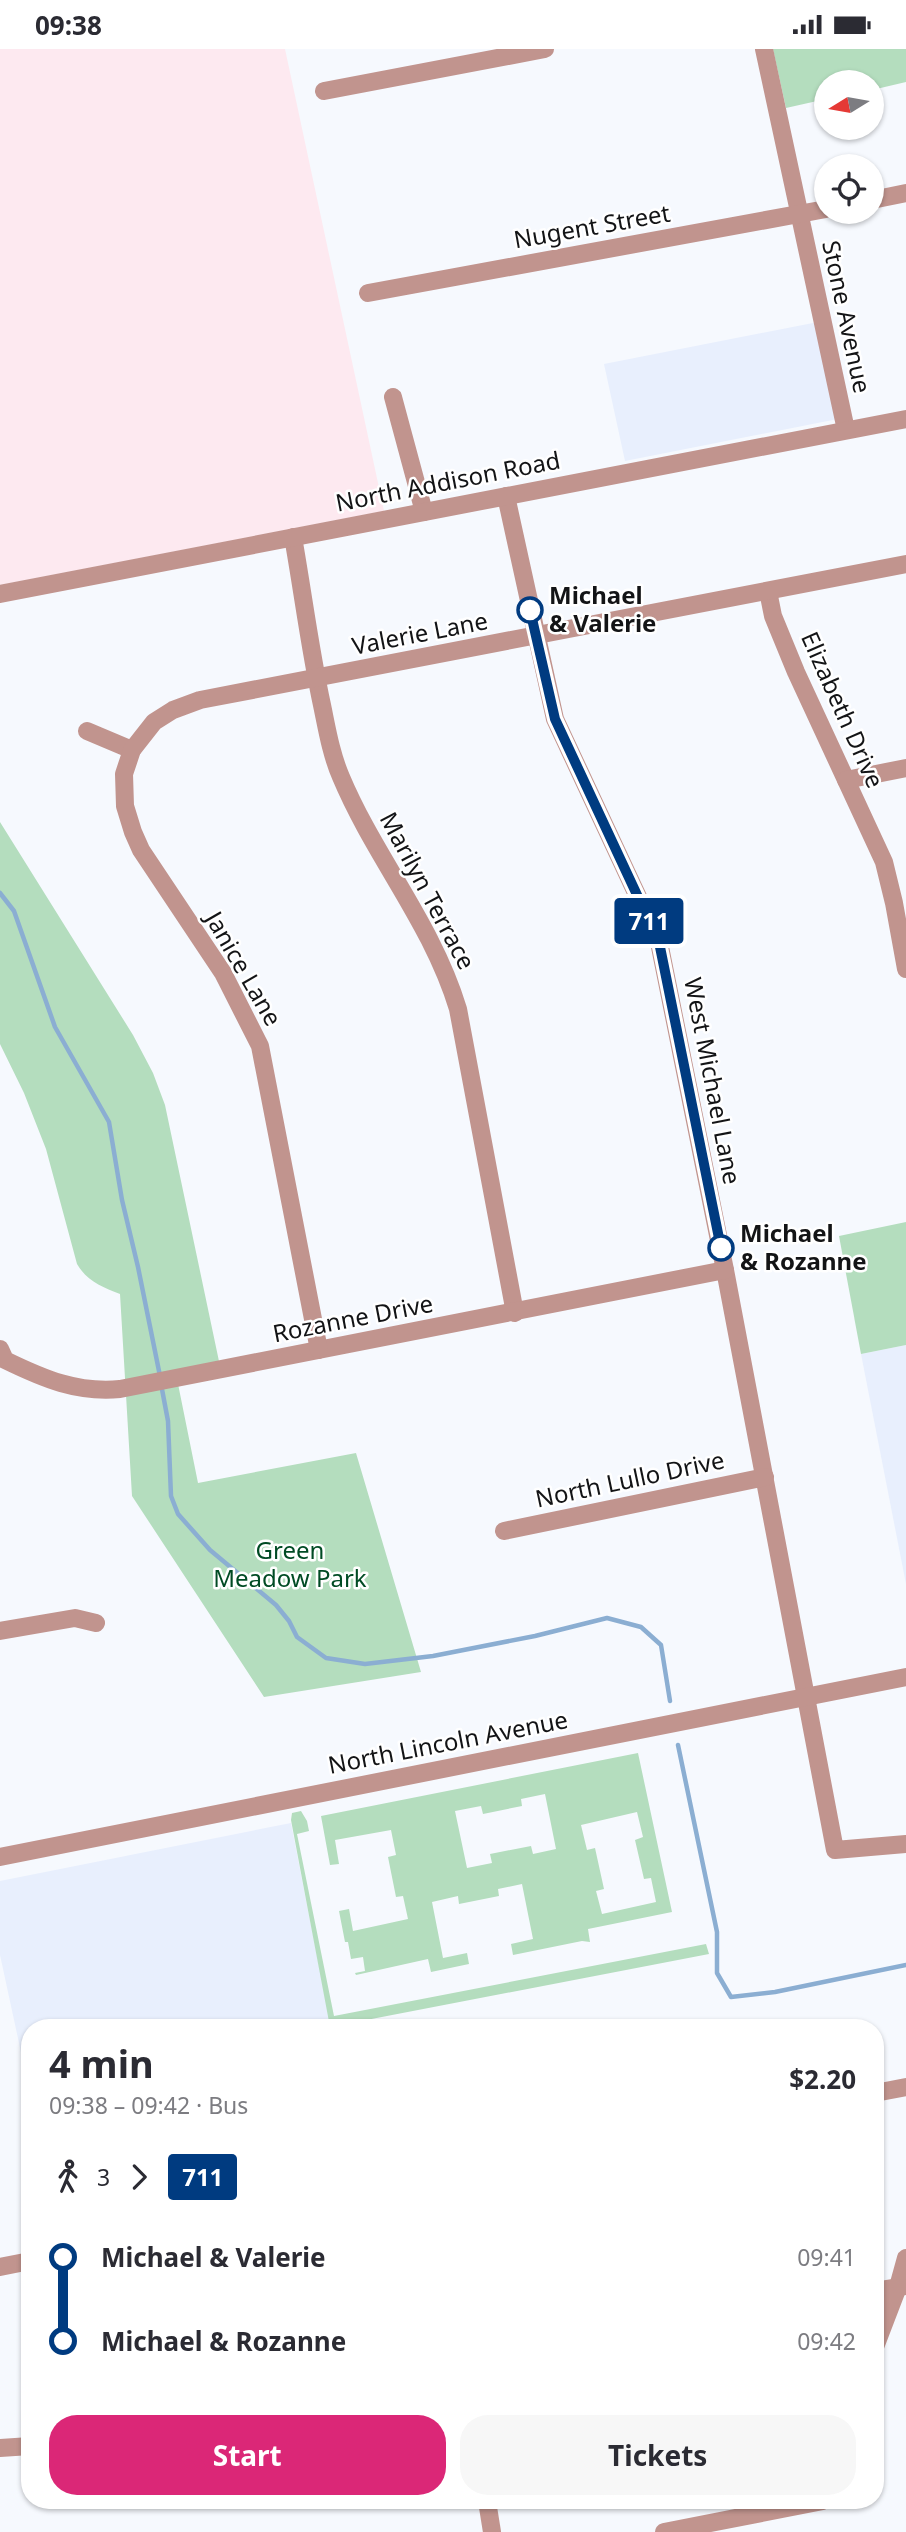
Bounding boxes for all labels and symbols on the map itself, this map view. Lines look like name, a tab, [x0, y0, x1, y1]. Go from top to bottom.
north arrow	[814, 70, 884, 140]
street label: Nugent Street	[511, 195, 673, 256]
street label: Stone Avenue	[815, 237, 880, 396]
street label: North Addison Road	[333, 443, 563, 518]
place label: Michael & Valerie	[549, 578, 656, 639]
marker: Michael & Valerie	[517, 597, 543, 623]
street label: Valerie Lane	[349, 603, 490, 662]
street label: Elizabeth Drive	[794, 626, 893, 793]
street label: Marilyn Terrace	[373, 806, 484, 975]
line badge: 711	[609, 898, 689, 944]
street label: Janice Lane	[197, 903, 290, 1031]
street label: West Michael Lane	[677, 975, 750, 1187]
place label: Michael & Rozanne	[740, 1216, 866, 1277]
marker: Michael & Rozanne	[708, 1235, 734, 1261]
street label: Rozanne Drive	[270, 1286, 436, 1349]
street label: North Lullo Drive	[532, 1442, 727, 1515]
park label: Green Meadow Park	[213, 1533, 367, 1594]
street label: North Lincoln Avenue	[325, 1702, 570, 1781]

